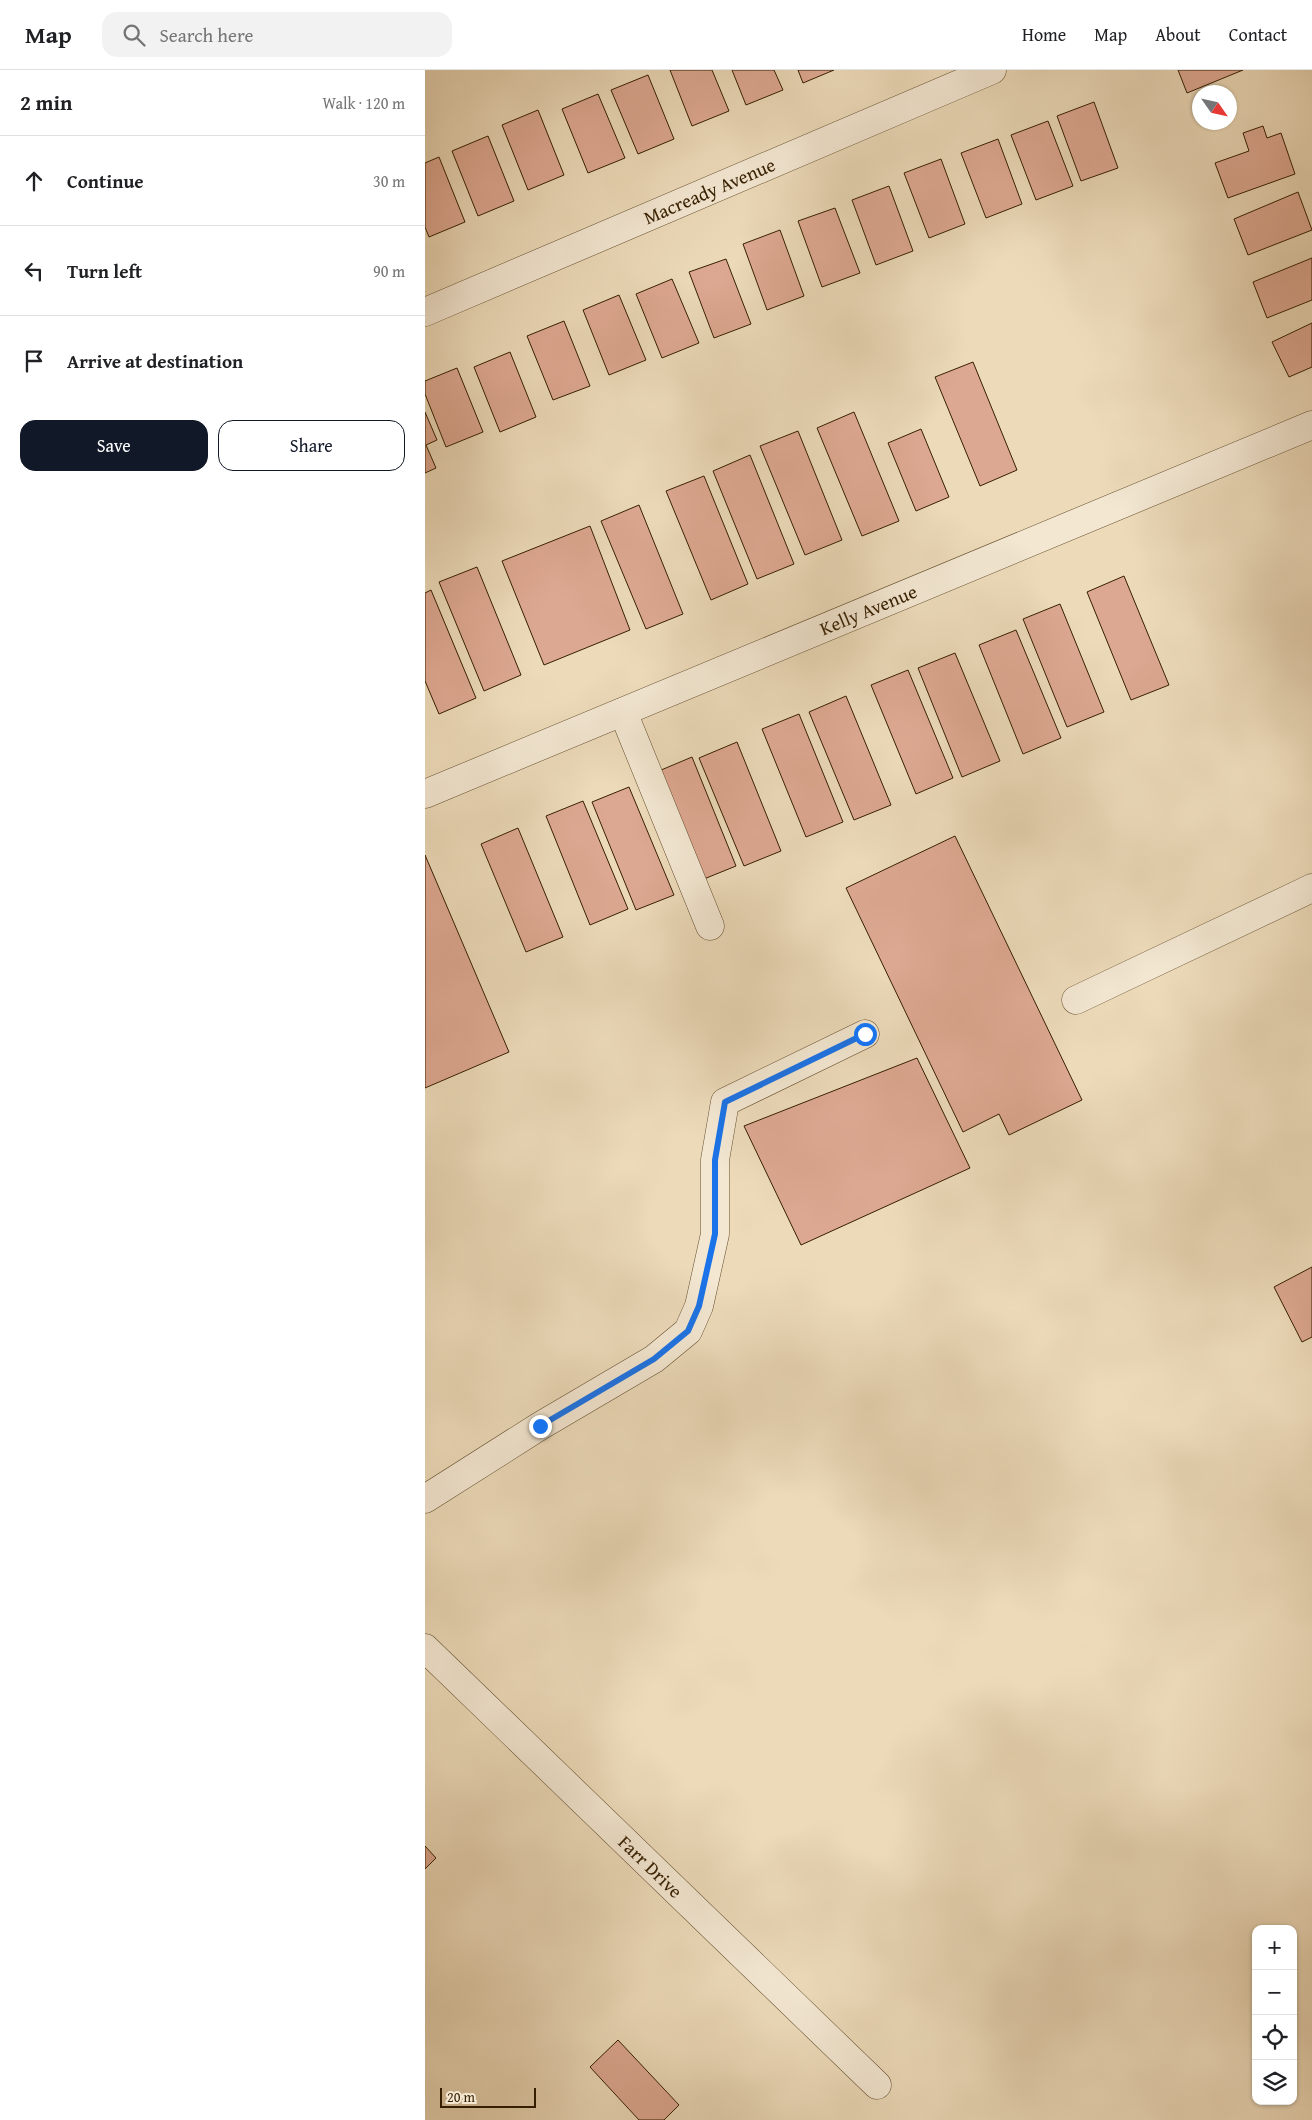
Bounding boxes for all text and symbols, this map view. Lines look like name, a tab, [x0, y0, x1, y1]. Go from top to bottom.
search box	[102, 12, 452, 57]
text: Map	[25, 17, 72, 52]
icon: search	[120, 21, 148, 49]
text: Search here	[160, 21, 253, 49]
text: Home	[1022, 21, 1066, 48]
text: Map	[1094, 21, 1127, 48]
text: About	[1155, 21, 1201, 48]
text: Contact	[1229, 21, 1287, 48]
north arrow	[1192, 85, 1237, 130]
text: 2 min	[20, 87, 72, 118]
text: Walk · 120 m	[322, 91, 405, 115]
street label: Macready Avenue	[639, 150, 779, 231]
icon: ahead	[20, 167, 48, 195]
text: Continue	[67, 167, 144, 195]
text: 30 m	[373, 169, 405, 193]
icon: left	[20, 257, 48, 285]
text: Turn left	[67, 257, 142, 285]
text: 90 m	[373, 259, 405, 283]
icon: arrive	[20, 347, 48, 375]
text: Arrive at destination	[67, 347, 243, 375]
button: Save	[20, 420, 208, 471]
button: Share	[218, 420, 405, 471]
street label: Kelly Avenue	[815, 577, 921, 642]
route start	[854, 1023, 877, 1046]
route end	[529, 1415, 552, 1438]
street label: Farr Drive	[612, 1828, 689, 1904]
map controls	[1252, 1925, 1297, 2105]
button: +	[1252, 1925, 1297, 1970]
button: −	[1252, 1970, 1297, 2015]
button: locate	[1252, 2015, 1297, 2060]
button: layers	[1252, 2060, 1297, 2105]
scale bar	[440, 2085, 536, 2108]
text: 20 m	[447, 2087, 475, 2107]

